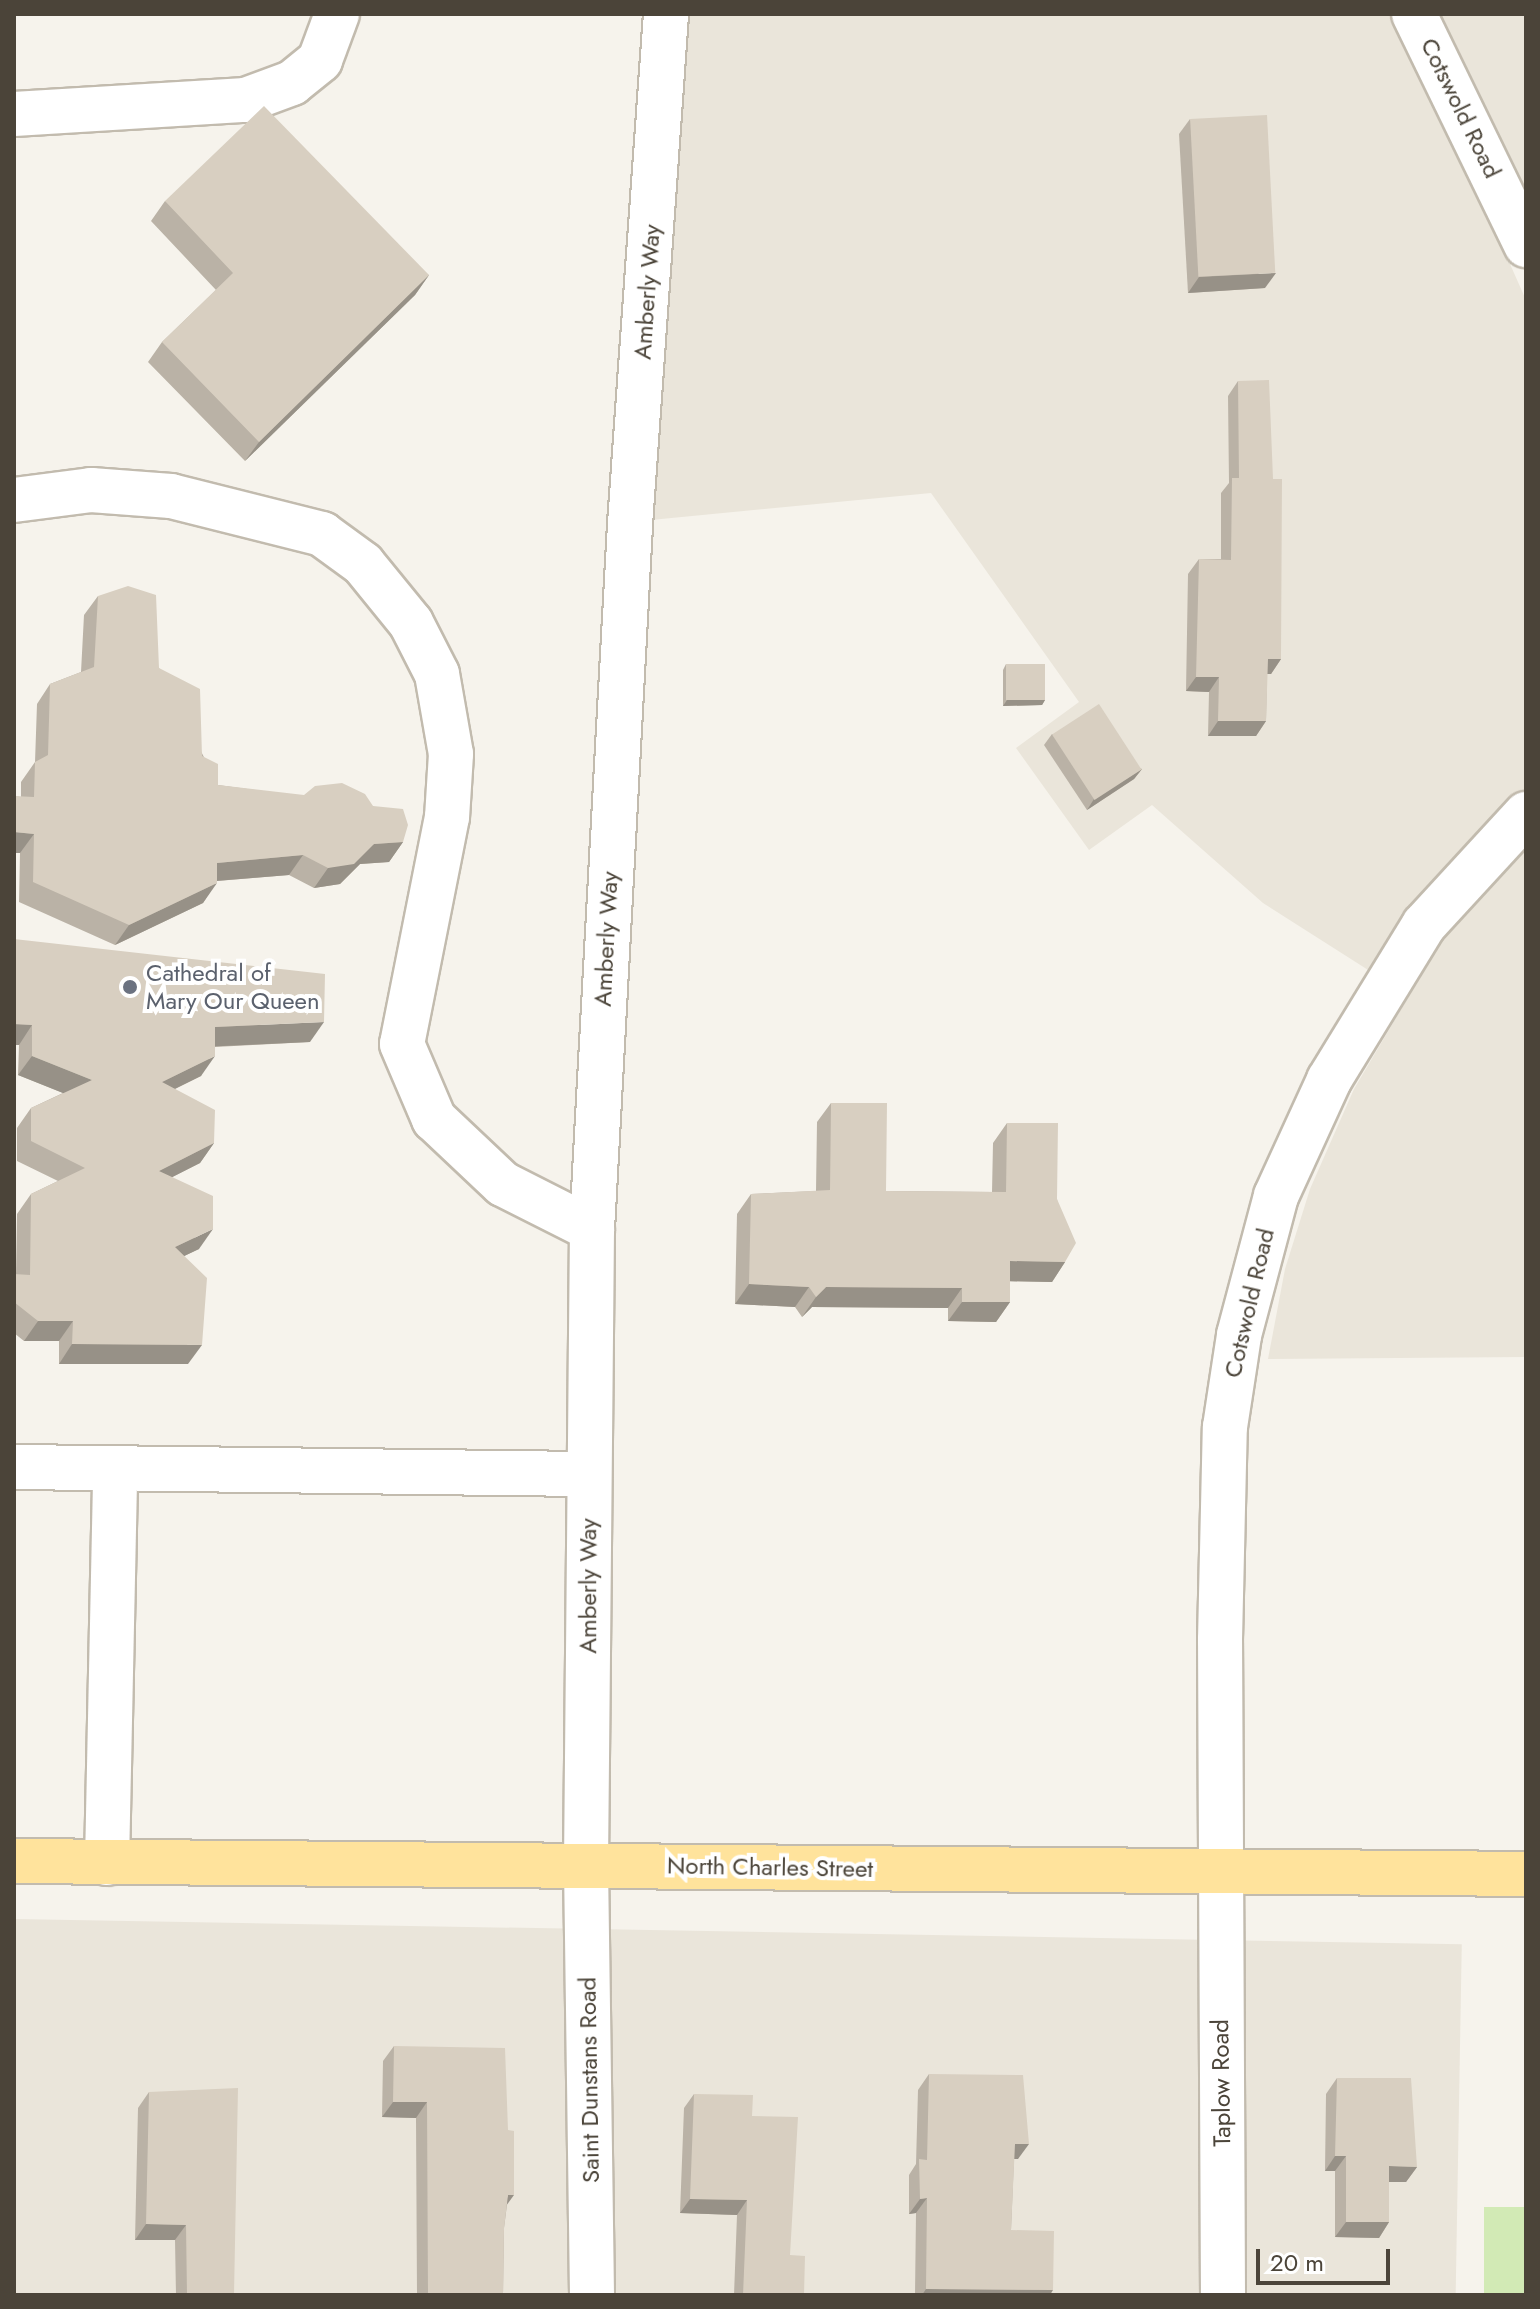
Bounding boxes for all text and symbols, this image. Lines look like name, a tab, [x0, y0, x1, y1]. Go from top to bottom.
street label: Cotswold Road	[1415, 33, 1507, 183]
street label: Amberly Way	[628, 223, 666, 361]
street label: Amberly Way	[588, 871, 624, 1007]
place label: Cathedral of Mary Our Queen	[146, 959, 320, 1015]
marker: Cathedral of Mary Our Queen	[121, 978, 139, 996]
street label: Cotswold Road	[1218, 1226, 1280, 1380]
street label: Amberly Way	[574, 1518, 602, 1654]
street label: North Charles Street	[667, 1851, 873, 1883]
street label: Saint Dunstans Road	[573, 1977, 605, 2183]
street label: Taplow Road	[1205, 2019, 1237, 2147]
scale bar	[1260, 2233, 1394, 2283]
text: 20 m	[1270, 2245, 1324, 2280]

